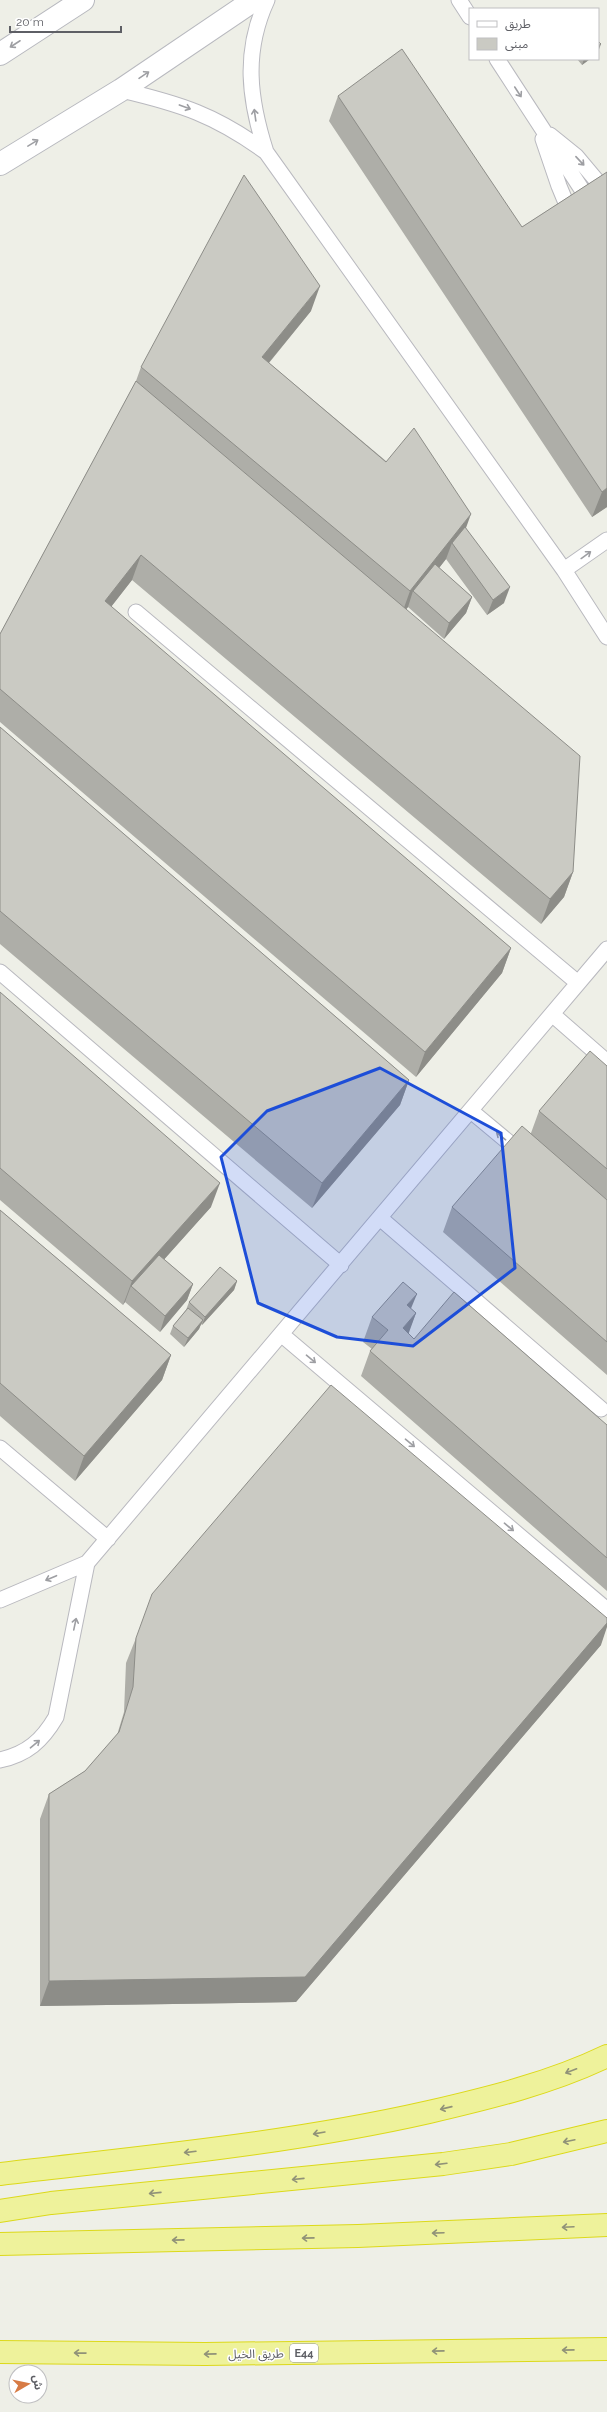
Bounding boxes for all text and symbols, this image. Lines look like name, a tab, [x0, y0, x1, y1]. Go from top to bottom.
scale bar	[10, 8, 121, 34]
legend	[469, 8, 599, 60]
text: 20 m	[16, 15, 44, 29]
text: طريق	[505, 17, 531, 32]
text: مبنى	[505, 37, 528, 51]
one-way arrow	[9, 41, 21, 49]
one-way arrow	[138, 71, 149, 79]
one-way arrow	[514, 86, 522, 97]
one-way arrow	[179, 104, 192, 111]
one-way arrow	[251, 108, 259, 121]
one-way arrow	[27, 139, 39, 147]
one-way arrow	[576, 156, 585, 166]
one-way arrow	[580, 551, 591, 559]
one-way arrow	[496, 1131, 506, 1140]
one-way arrow	[305, 1355, 316, 1364]
one-way arrow	[405, 1439, 415, 1448]
one-way arrow	[504, 1523, 515, 1532]
one-way arrow	[46, 1575, 58, 1583]
one-way arrow	[71, 1618, 79, 1631]
one-way arrow	[30, 1740, 40, 1749]
one-way arrow	[565, 2067, 577, 2075]
one-way arrow	[440, 2104, 453, 2112]
one-way arrow	[313, 2129, 326, 2137]
one-way arrow	[563, 2138, 576, 2146]
one-way arrow	[184, 2148, 197, 2156]
one-way arrow	[435, 2160, 448, 2168]
one-way arrow	[292, 2175, 305, 2182]
one-way arrow	[149, 2189, 162, 2197]
one-way arrow	[562, 2223, 575, 2231]
one-way arrow	[432, 2229, 445, 2237]
one-way arrow	[302, 2234, 315, 2241]
one-way arrow	[172, 2237, 185, 2244]
road number: E44	[290, 2344, 318, 2362]
one-way arrow	[562, 2346, 575, 2354]
street label: طريق الخيل	[228, 2347, 284, 2362]
one-way arrow	[432, 2347, 445, 2355]
one-way arrow	[74, 2349, 87, 2357]
one-way arrow	[204, 2350, 217, 2358]
north arrow	[8, 2364, 48, 2404]
text: ش	[30, 2374, 45, 2391]

